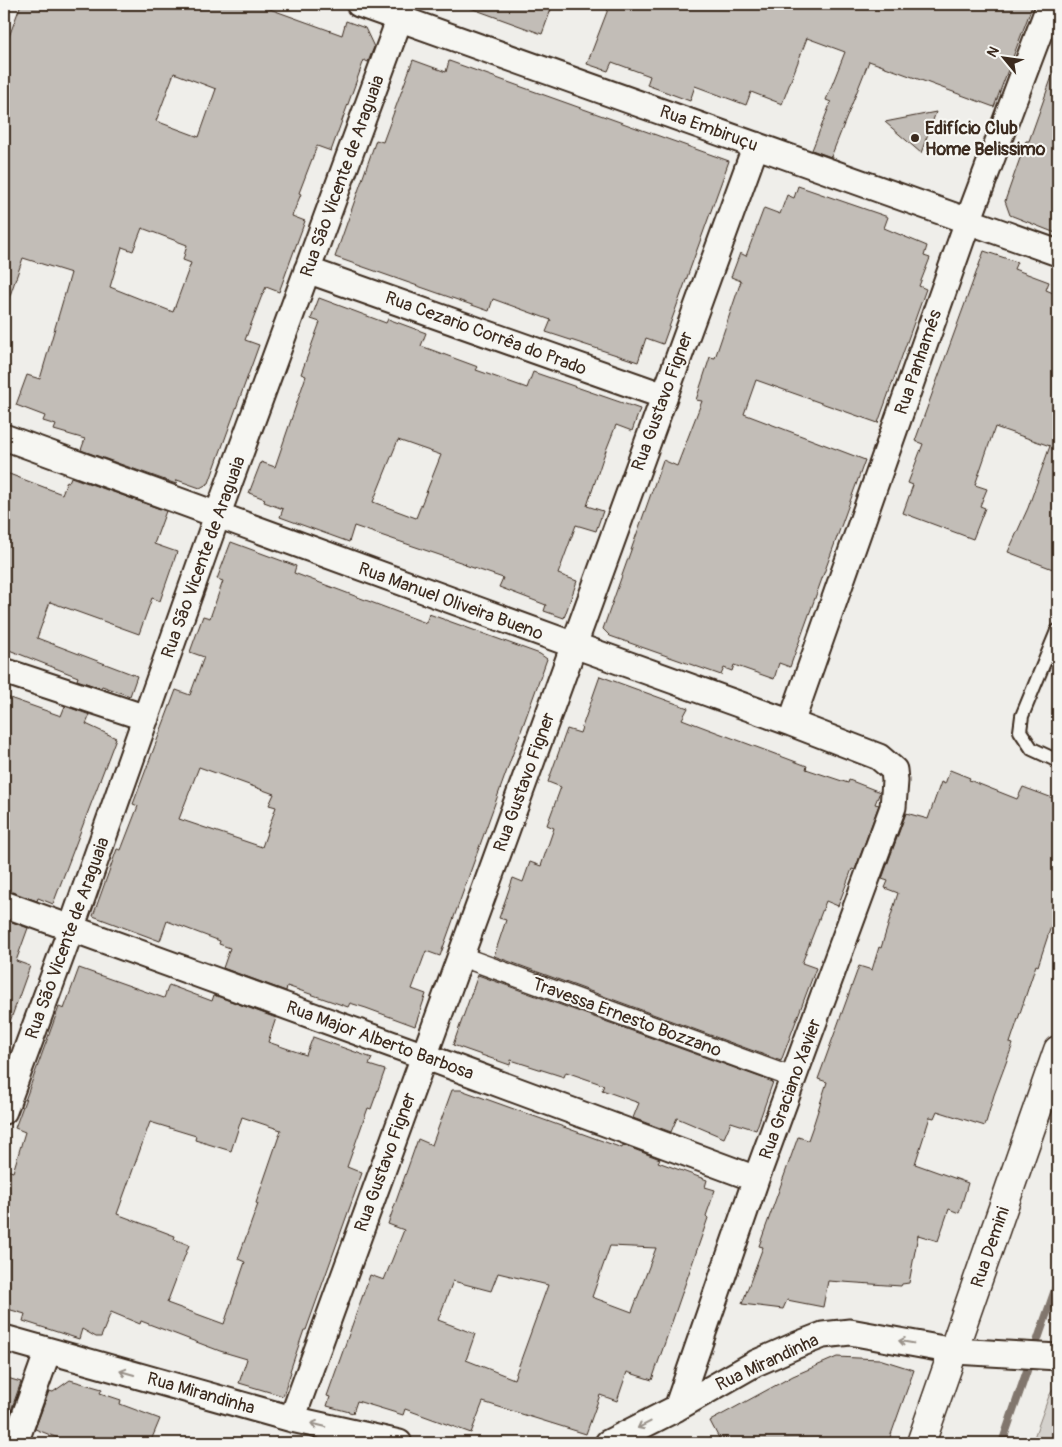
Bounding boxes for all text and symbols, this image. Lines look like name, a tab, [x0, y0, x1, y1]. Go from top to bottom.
north arrow	[980, 32, 1030, 82]
text: N	[983, 44, 1003, 60]
street label: Rua São Vicente de Araguaia	[295, 72, 390, 280]
street label: Rua Embiruçu	[657, 100, 761, 157]
place label: Edifício Club Home Belissimo	[925, 117, 1046, 161]
marker: Edifício Club Home Belissimo	[909, 132, 921, 144]
street label: Rua Cezario Corrêa do Prado	[382, 286, 590, 381]
street label: Rua Panhamés	[890, 307, 947, 418]
street label: Rua Gustavo Figner	[627, 328, 699, 474]
street label: Rua São Vicente de Araguaia	[156, 453, 251, 661]
street label: Rua Manuel Oliveira Bueno	[355, 557, 547, 646]
street label: Rua Gustavo Figner	[489, 709, 561, 855]
street label: Rua São Vicente de Araguaia	[20, 834, 115, 1042]
street label: Travessa Ernesto Bozzano	[529, 972, 725, 1063]
street label: Rua Major Alberto Barbosa	[283, 996, 477, 1085]
street label: Rua Graciano Xavier	[754, 1015, 827, 1163]
street label: Rua Gustavo Figner	[350, 1089, 422, 1235]
street label: Rua Demini	[966, 1204, 1015, 1291]
street label: Rua Mirandinha	[712, 1329, 822, 1396]
one-way arrow	[899, 1337, 915, 1347]
one-way arrow	[119, 1367, 135, 1377]
street label: Rua Mirandinha	[144, 1367, 257, 1420]
one-way arrow	[310, 1420, 326, 1429]
one-way arrow	[637, 1421, 652, 1430]

